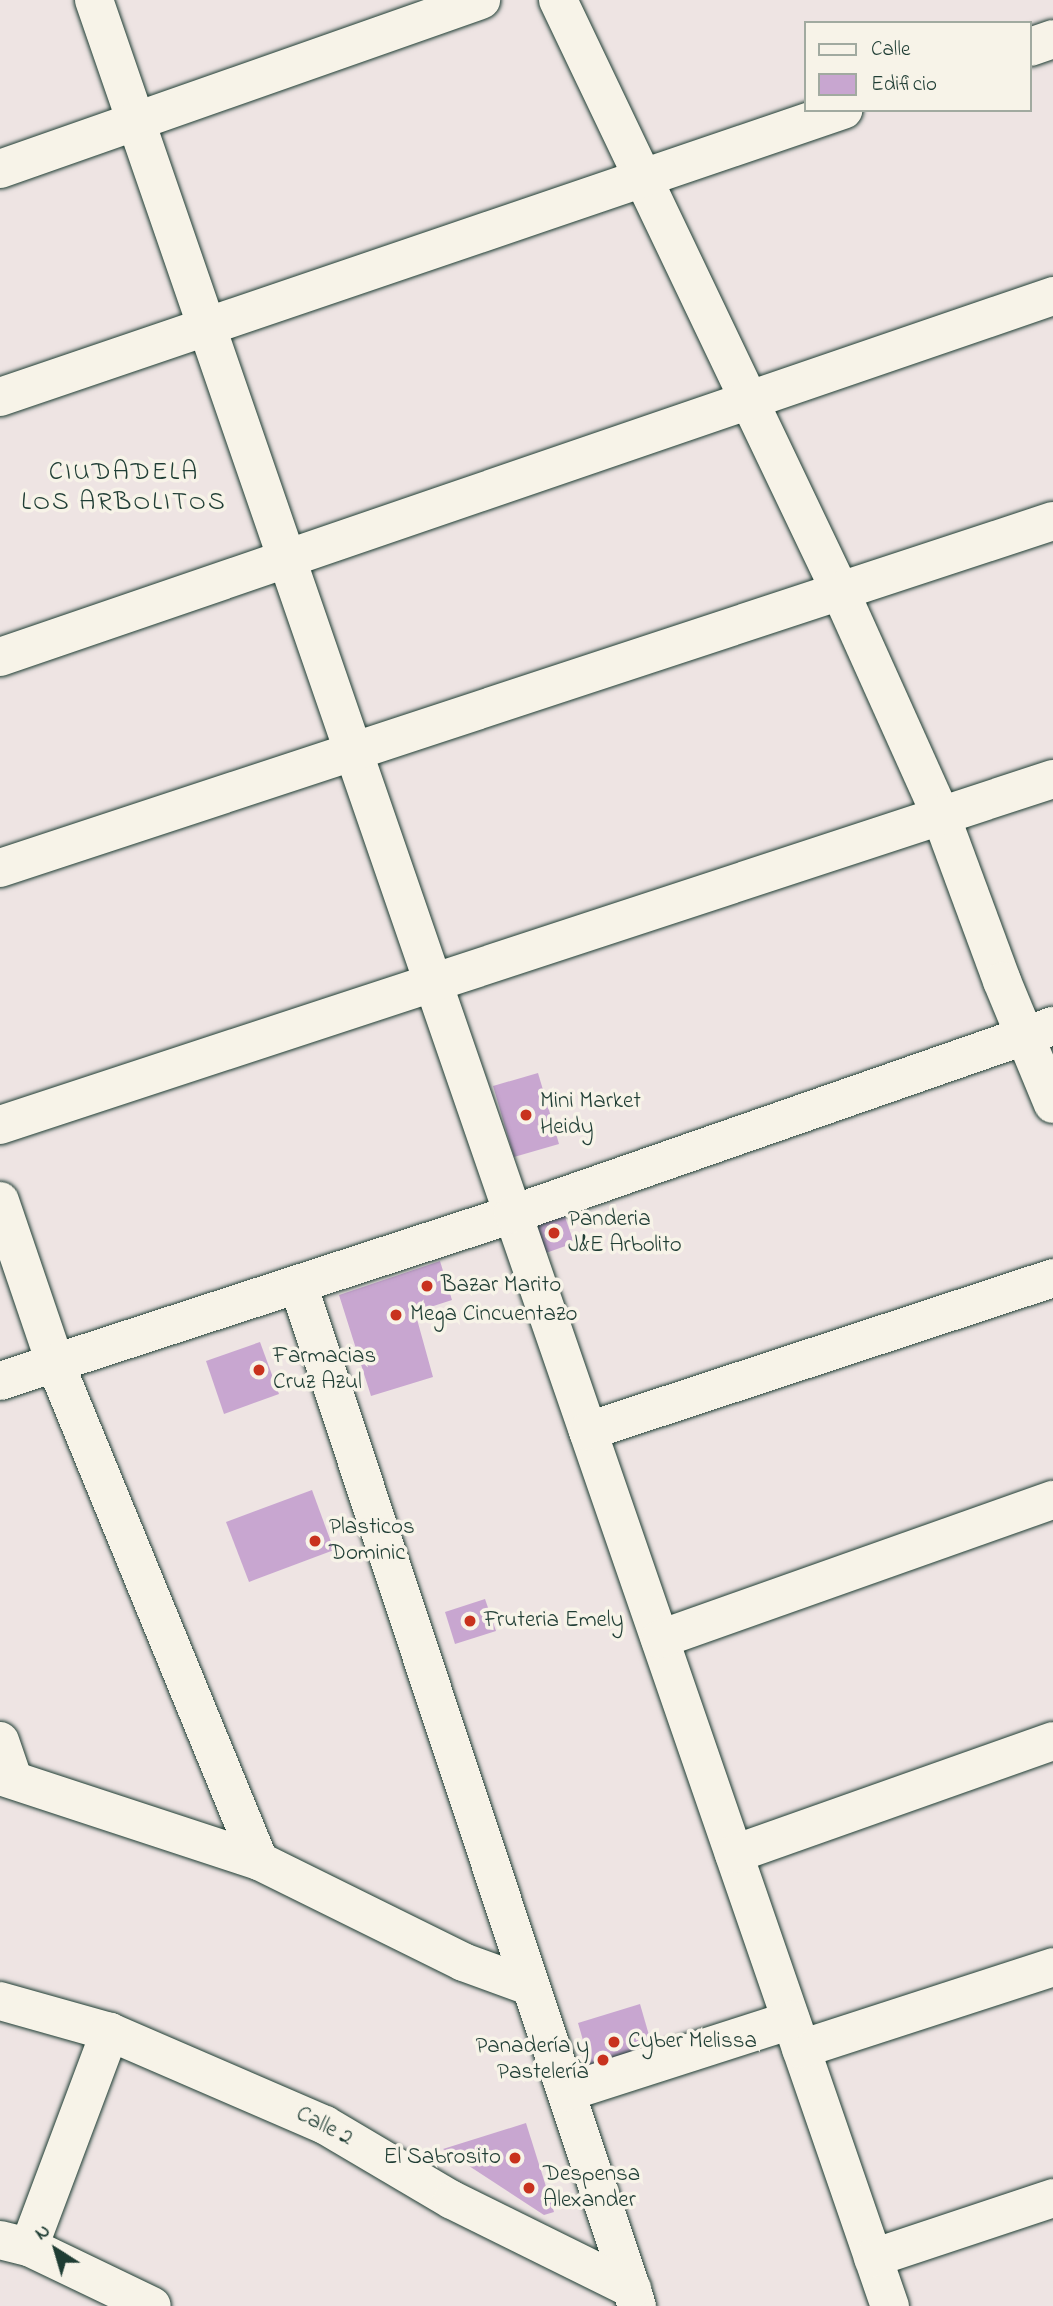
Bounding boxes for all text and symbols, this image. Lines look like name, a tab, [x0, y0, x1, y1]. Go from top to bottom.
legend	[804, 21, 1032, 112]
text: Calle	[871, 35, 910, 65]
text: Edificio	[871, 70, 937, 100]
district label: CIUDADELA LOS ARBOLITOS	[23, 458, 225, 520]
place label: Mini Market Heidy	[540, 1088, 641, 1142]
marker: Mini Market Heidy	[518, 1107, 534, 1123]
place label: Panderia J&E Arbolito	[568, 1206, 682, 1260]
marker: Panderia J&E Arbolito	[546, 1225, 562, 1241]
place label: Bazar Marito	[441, 1272, 561, 1300]
marker: Bazar Marito	[419, 1278, 435, 1294]
place label: Mega Cincuentazo	[410, 1301, 578, 1329]
marker: Mega Cincuentazo	[388, 1307, 404, 1323]
place label: Farmacias Cruz Azul	[273, 1343, 376, 1397]
marker: Farmacias Cruz Azul	[251, 1362, 267, 1378]
place label: Plasticos Dominic	[329, 1514, 415, 1568]
marker: Plasticos Dominic	[307, 1533, 323, 1549]
place label: Fruteria Emely	[484, 1607, 623, 1635]
marker: Fruteria Emely	[462, 1613, 478, 1629]
place label: Cyber Melissa	[628, 2028, 757, 2056]
place label: Panadería y Pastelería	[475, 2033, 589, 2087]
marker: Cyber Melissa	[606, 2034, 622, 2050]
marker: Panadería y Pastelería	[595, 2052, 611, 2068]
street label: Calle 2	[291, 2101, 357, 2153]
place label: El Sabrosito	[383, 2144, 501, 2172]
marker: El Sabrosito	[507, 2150, 523, 2166]
place label: Despensa Alexander	[543, 2161, 640, 2215]
marker: Despensa Alexander	[521, 2180, 537, 2196]
north arrow	[21, 2215, 91, 2285]
text: N	[30, 2218, 56, 2247]

